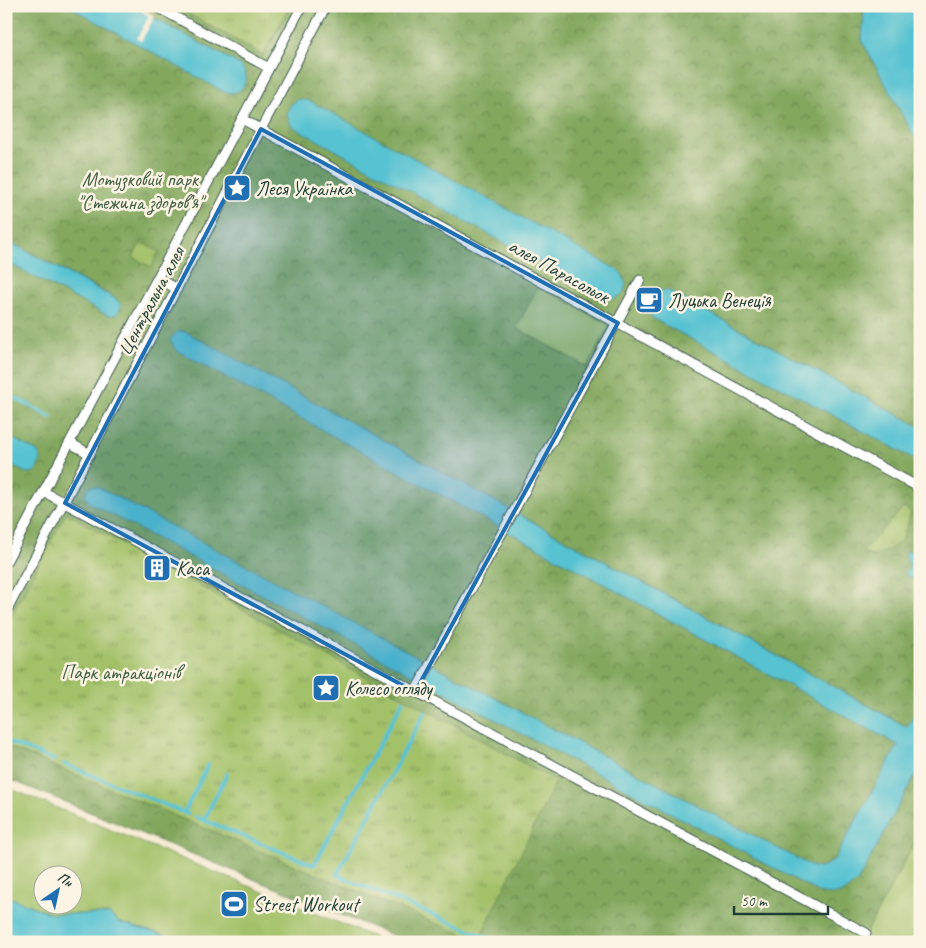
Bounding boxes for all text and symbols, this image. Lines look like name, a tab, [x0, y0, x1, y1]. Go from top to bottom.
park label: Мотузковий парк "Стежина здоров’я"	[77, 167, 207, 216]
place icon: Леся Українка	[222, 173, 252, 203]
place label: Леся Українка	[256, 176, 354, 201]
street label: алея Парасольок	[504, 233, 616, 310]
street label: Центральна алея	[112, 241, 191, 359]
cafe icon: Луцька Венеція	[634, 285, 664, 315]
place label: Луцька Венеція	[668, 288, 772, 313]
building icon: Каса	[142, 553, 172, 583]
place label: Каса	[176, 556, 211, 581]
park label: Парк атракціонів	[61, 660, 186, 685]
place icon: Колесо огляду	[311, 673, 341, 703]
place label: Колесо огляду	[345, 676, 434, 701]
north arrow	[32, 866, 82, 916]
text: Пн	[54, 868, 76, 891]
scale bar	[734, 883, 827, 915]
sports icon: Street Workout	[219, 889, 249, 919]
place label: Street Workout	[253, 892, 362, 917]
text: 50 m	[741, 892, 768, 911]

